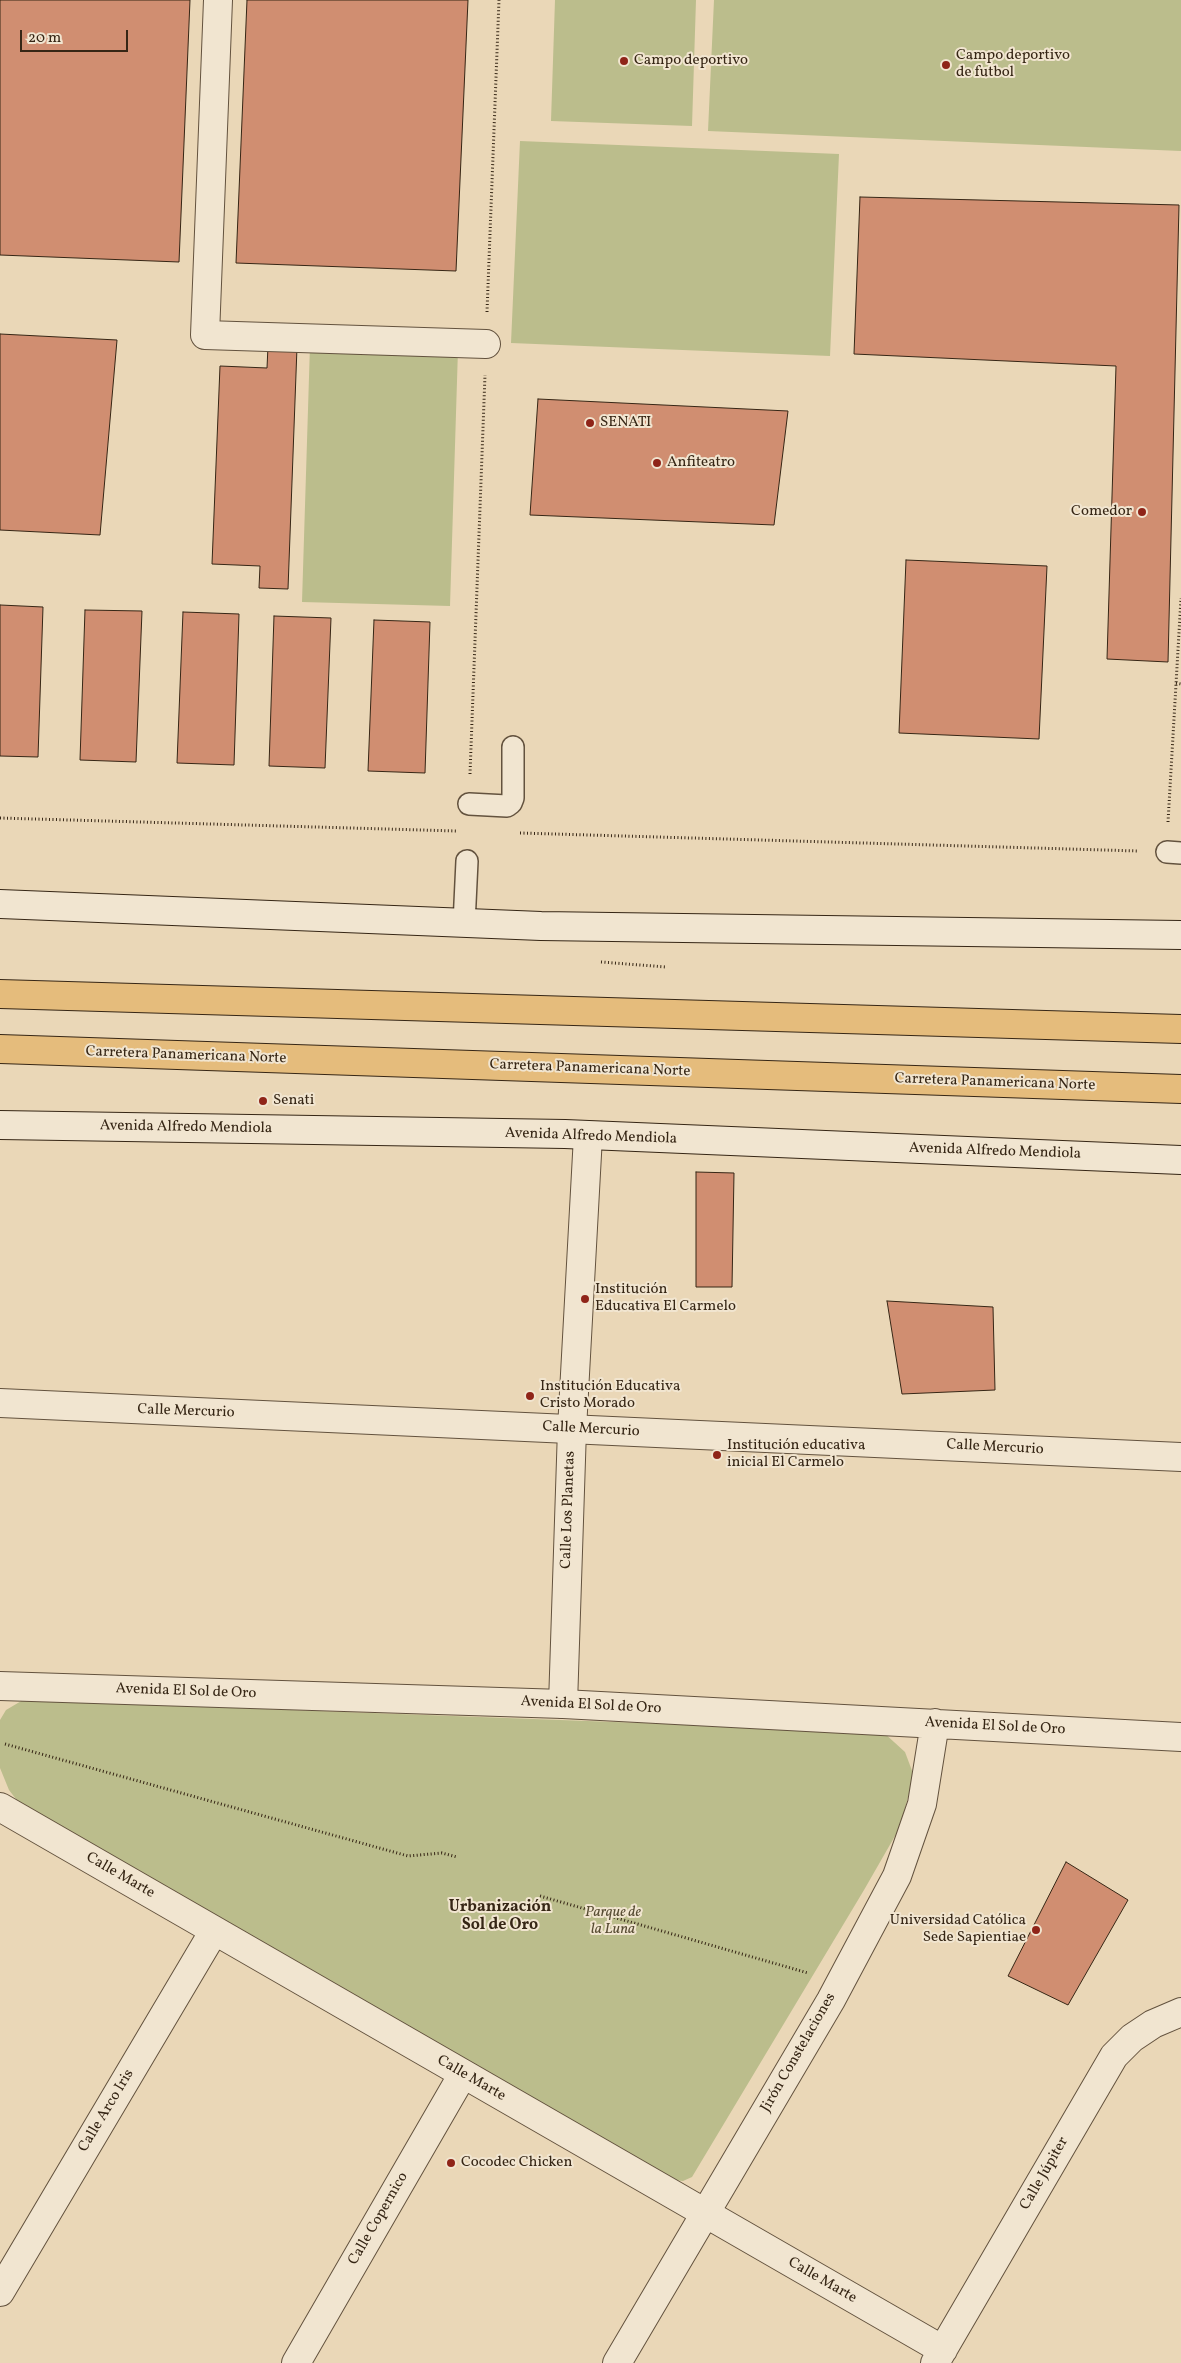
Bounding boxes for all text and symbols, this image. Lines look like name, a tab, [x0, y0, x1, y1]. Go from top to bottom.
scale bar	[22, 20, 130, 52]
text: 20 m	[28, 28, 61, 49]
place label: Campo deportivo de futbol	[956, 47, 1070, 82]
place label: Campo deportivo	[634, 52, 748, 70]
marker: Campo deportivo	[618, 55, 630, 67]
marker: Campo deportivo de futbol	[940, 59, 952, 71]
place label: SENATI	[600, 414, 651, 432]
marker: SENATI	[584, 417, 596, 429]
place label: Anfiteatro	[667, 454, 735, 472]
marker: Anfiteatro	[651, 457, 663, 469]
place label: Comedor	[1071, 503, 1132, 521]
marker: Comedor	[1136, 506, 1148, 518]
street label: Carretera Panamericana Norte	[85, 1043, 287, 1069]
street label: Carretera Panamericana Norte	[489, 1056, 691, 1082]
street label: Carretera Panamericana Norte	[894, 1070, 1096, 1096]
place label: Senati	[273, 1092, 314, 1110]
marker: Senati	[257, 1095, 269, 1107]
street label: Avenida Alfredo Mendiola	[100, 1117, 272, 1139]
street label: Avenida Alfredo Mendiola	[505, 1125, 677, 1149]
street label: Avenida Alfredo Mendiola	[909, 1140, 1081, 1164]
place label: Institución Educativa El Carmelo	[595, 1281, 736, 1316]
marker: Institución Educativa El Carmelo	[579, 1293, 591, 1305]
place label: Institución Educativa Cristo Morado	[540, 1378, 680, 1413]
marker: Institución Educativa Cristo Morado	[524, 1390, 536, 1402]
street label: Calle Mercurio	[137, 1401, 235, 1423]
street label: Calle Mercurio	[542, 1418, 640, 1442]
street label: Calle Mercurio	[946, 1436, 1044, 1460]
place label: Institución educativa inicial El Carmelo	[727, 1437, 865, 1472]
marker: Institución educativa inicial El Carmelo	[711, 1449, 723, 1461]
street label: Calle Los Planetas	[558, 1451, 580, 1569]
street label: Avenida El Sol de Oro	[115, 1681, 257, 1703]
street label: Avenida El Sol de Oro	[520, 1693, 662, 1719]
street label: Avenida El Sol de Oro	[924, 1714, 1066, 1740]
street label: Calle Marte	[82, 1849, 158, 1903]
district label: Urbanización Sol de Oro	[449, 1898, 551, 1936]
park label: Parque de la Luna	[585, 1904, 641, 1939]
place label: Universidad Católica Sede Sapientiae	[890, 1912, 1026, 1947]
marker: Universidad Católica Sede Sapientiae	[1030, 1924, 1042, 1936]
street label: Jirón Constelaciones	[758, 1990, 840, 2116]
street label: Calle Marte	[433, 2052, 509, 2106]
street label: Calle Arco Iris	[75, 2066, 139, 2156]
street label: Calle Júpiter	[1017, 2134, 1073, 2214]
place label: Cocodec Chicken	[461, 2154, 572, 2172]
marker: Cocodec Chicken	[445, 2157, 457, 2169]
street label: Calle Copernico	[345, 2169, 413, 2269]
street label: Calle Marte	[784, 2254, 860, 2308]

